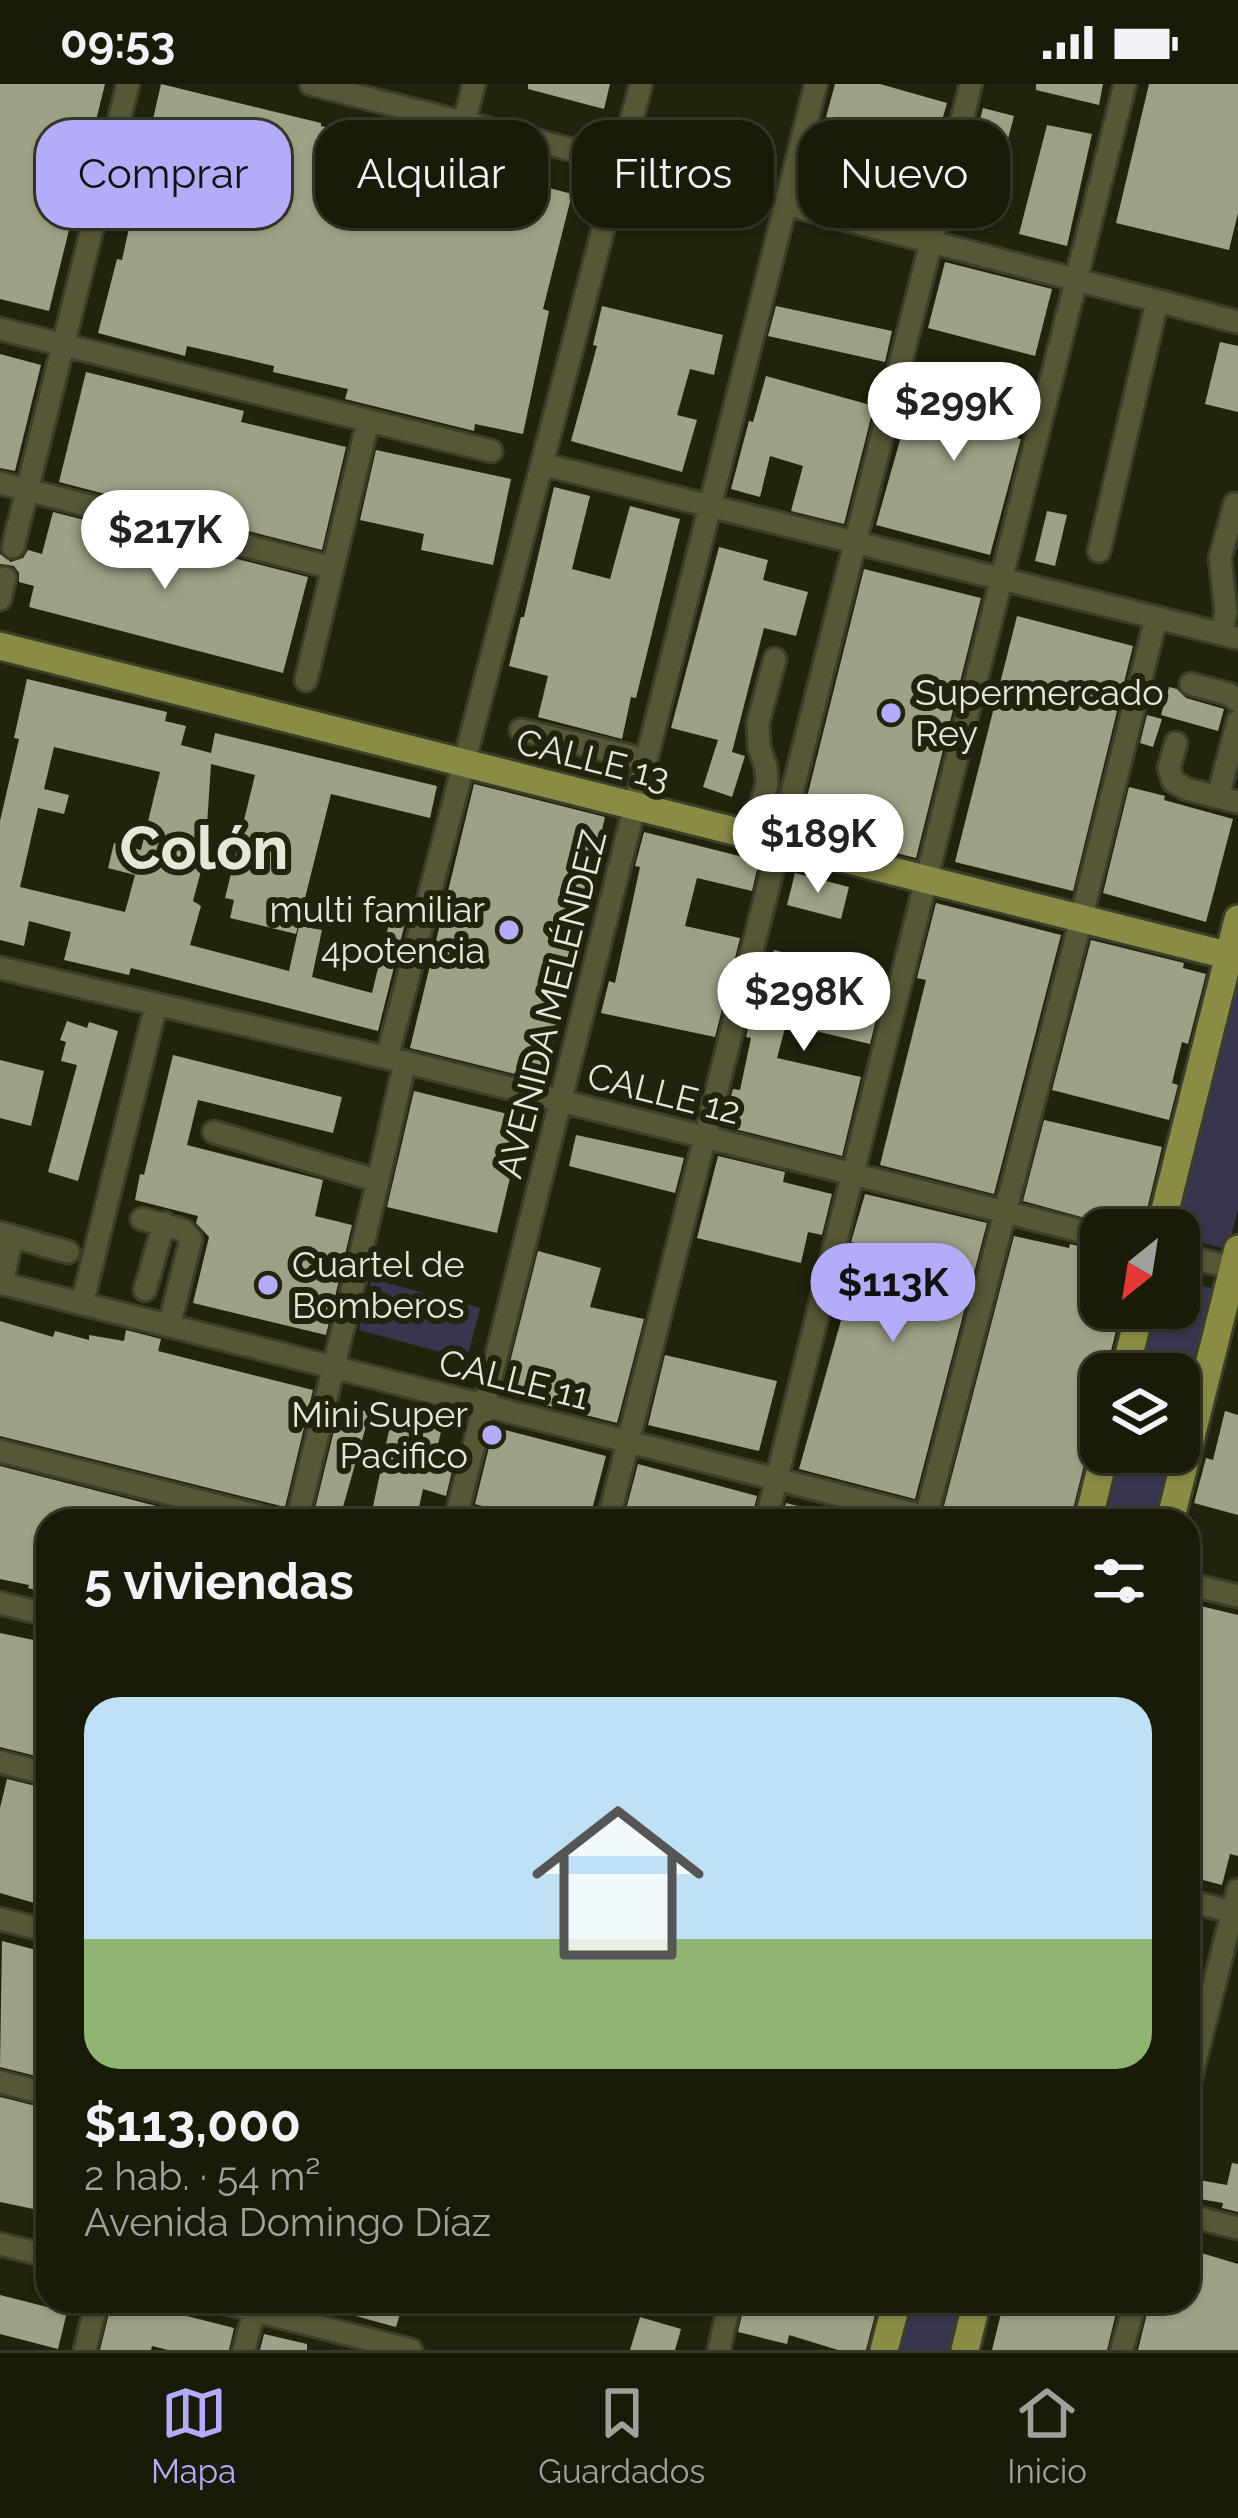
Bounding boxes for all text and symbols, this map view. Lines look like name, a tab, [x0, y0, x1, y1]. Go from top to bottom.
text: 09:53	[60, 16, 175, 69]
chip: Comprar	[36, 120, 291, 228]
chip: Alquilar	[315, 120, 548, 228]
chip: Filtros	[572, 120, 774, 228]
chip: Nuevo	[798, 120, 1010, 228]
pin: $299K	[870, 362, 1038, 464]
text: $299K	[895, 378, 1013, 424]
pin: $217K	[81, 490, 249, 592]
text: $217K	[108, 506, 222, 552]
place label: Supermercado Rey	[915, 671, 1164, 754]
marker: Supermercado Rey	[878, 700, 904, 726]
street label: CALLE 13	[512, 720, 674, 798]
pin: $189K	[734, 794, 902, 896]
text: $189K	[760, 810, 876, 856]
district label: Colón	[119, 813, 289, 883]
street label: AVENIDA MELÉNDEZ	[487, 826, 615, 1182]
place label: multi familiar 4potencia	[269, 888, 485, 971]
marker: multi familiar 4potencia	[496, 917, 522, 943]
pin: $298K	[720, 952, 888, 1054]
text: $298K	[744, 968, 864, 1014]
street label: CALLE 12	[583, 1054, 745, 1132]
north arrow	[1080, 1209, 1200, 1329]
map controls	[1080, 1209, 1200, 1473]
place label: Cuartel de Bomberos	[292, 1243, 465, 1326]
pin: $113K	[809, 1243, 977, 1345]
text: $113K	[837, 1259, 949, 1305]
marker: Cuartel de Bomberos	[255, 1272, 281, 1298]
street label: CALLE 11	[435, 1340, 593, 1418]
button: layers	[1080, 1353, 1200, 1473]
place label: Mini Super Pacifico	[291, 1393, 468, 1476]
marker: Mini Super Pacifico	[479, 1422, 505, 1448]
icon: filters	[1086, 1548, 1152, 1614]
text: 5 viviendas	[84, 1551, 354, 1611]
icon: home	[510, 1775, 726, 1991]
text: $113,000	[84, 2093, 301, 2153]
text: 2 hab. · 54 m²	[84, 2153, 320, 2199]
text: Avenida Domingo Díaz	[84, 2199, 491, 2245]
tab: Mapa	[151, 2380, 236, 2491]
tab: Guardados	[538, 2380, 705, 2491]
tab: Inicio	[1007, 2380, 1087, 2491]

